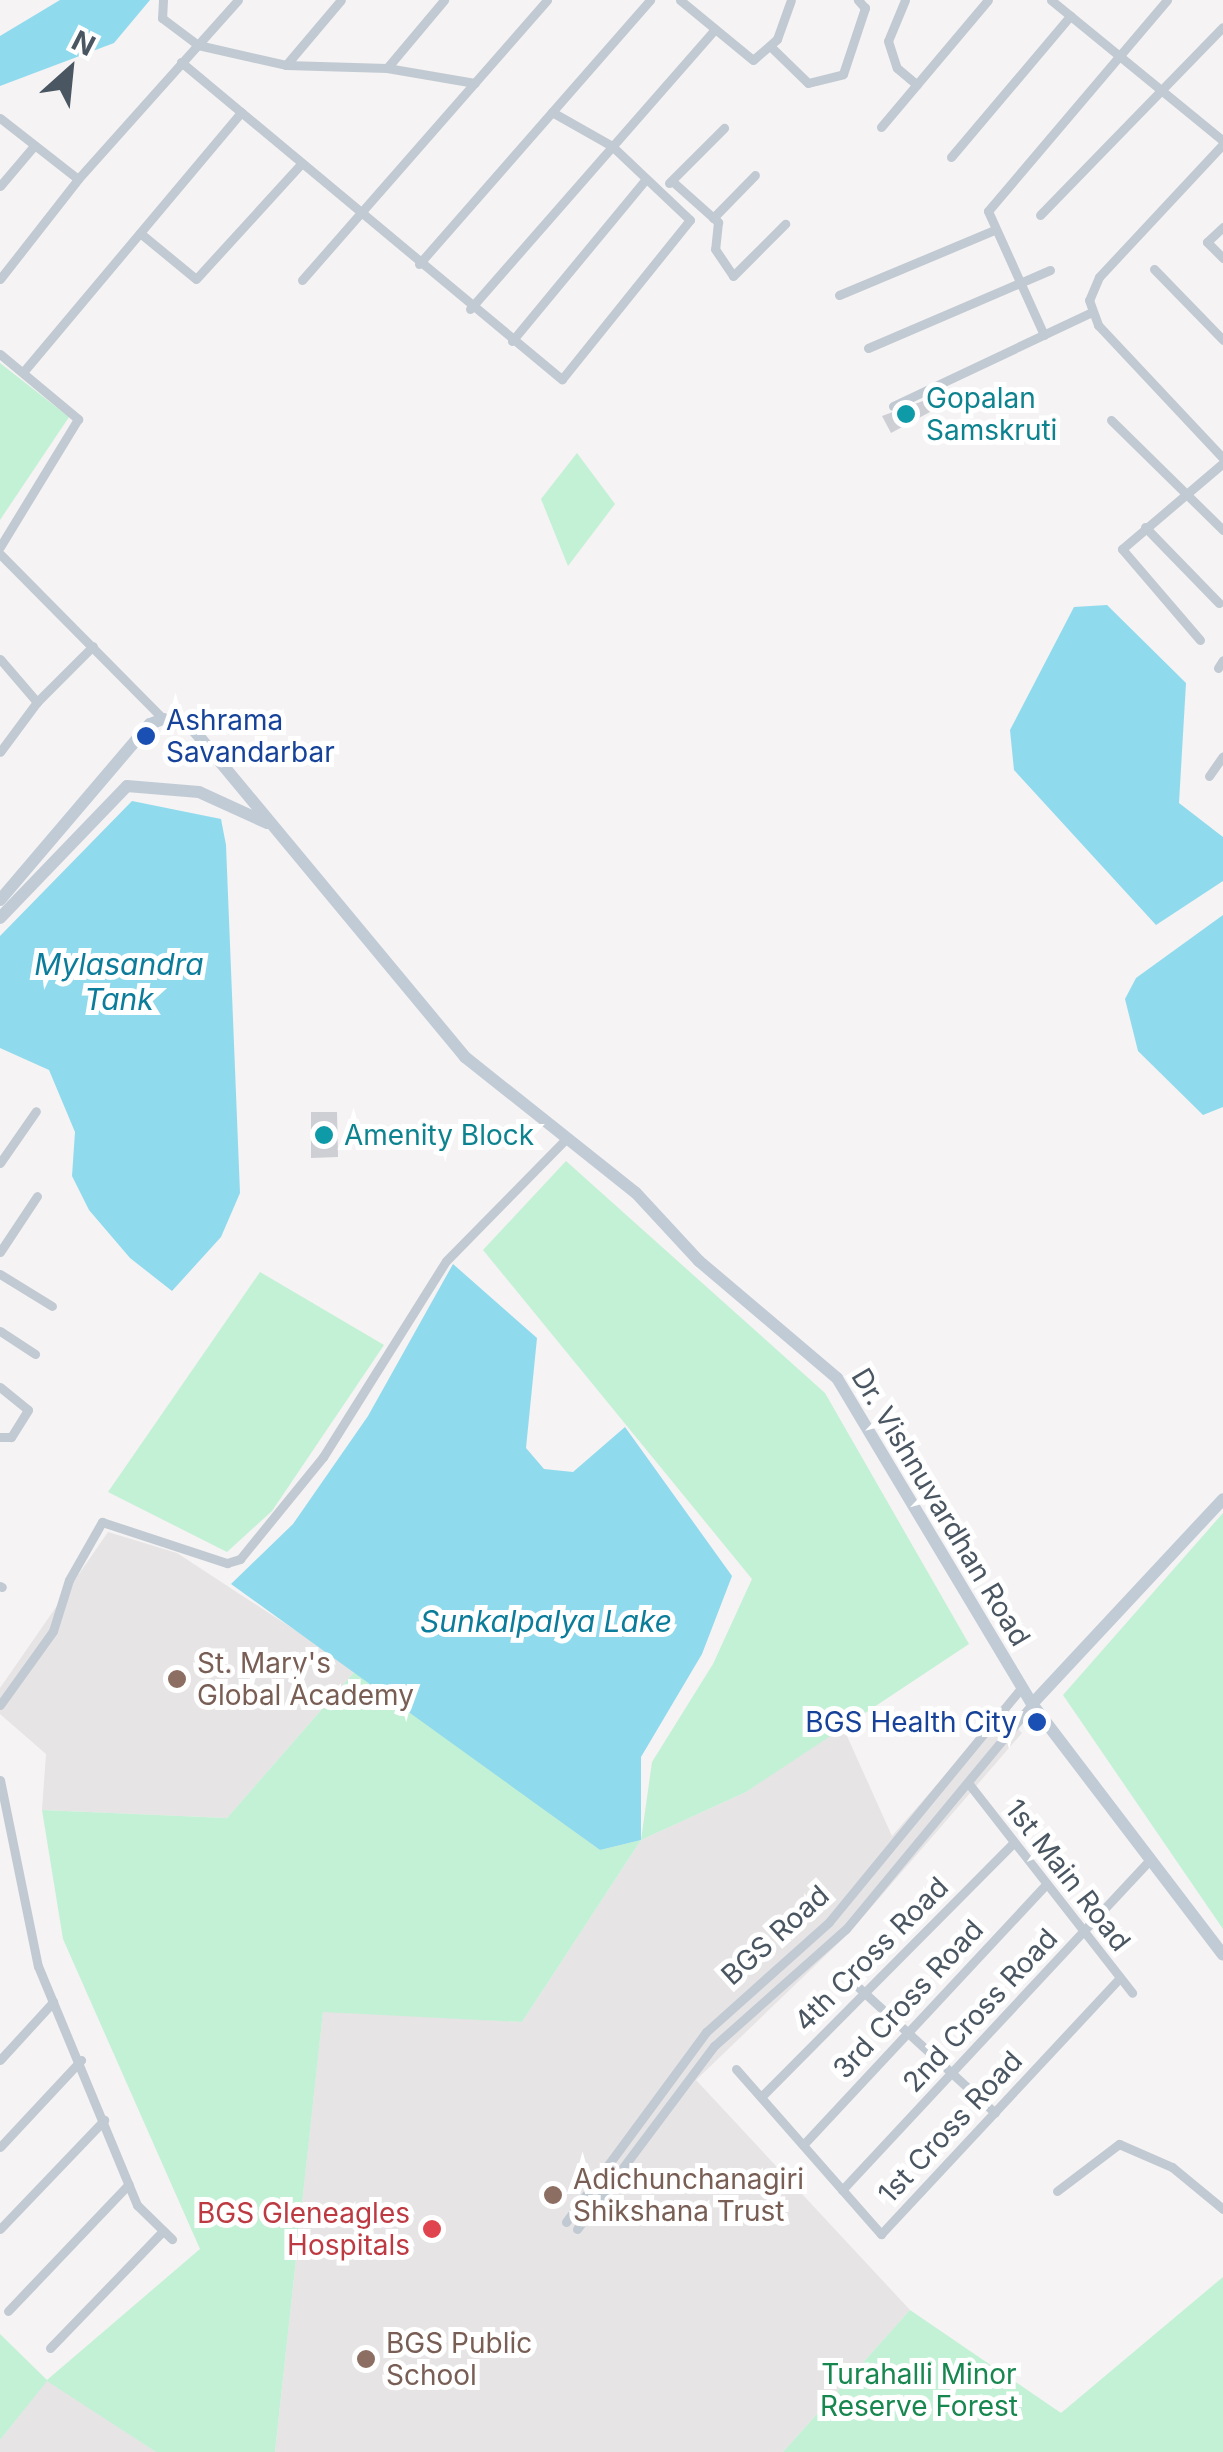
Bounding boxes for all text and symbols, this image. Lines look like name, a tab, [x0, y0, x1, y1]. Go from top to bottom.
north arrow	[20, 20, 120, 120]
text: N	[66, 23, 101, 63]
place label: Gopalan Samskruti	[926, 381, 1057, 447]
marker: Gopalan Samskruti	[895, 403, 917, 425]
place label: Ashrama Savandarbar	[166, 703, 335, 769]
marker: Ashrama Savandarbar	[135, 725, 157, 747]
water label: Mylasandra Tank	[34, 946, 204, 1016]
place label: Amenity Block	[344, 1118, 534, 1152]
marker: Amenity Block	[313, 1124, 335, 1146]
street label: Dr. Vishnuvardhan Road	[845, 1362, 1037, 1652]
water label: Sunkalpalya Lake	[420, 1603, 672, 1639]
place label: St. Mary's Global Academy	[197, 1646, 414, 1712]
marker: St. Mary's Global Academy	[166, 1668, 188, 1690]
place label: BGS Health City	[805, 1705, 1017, 1739]
marker: BGS Health City	[1026, 1711, 1048, 1733]
street label: 1st Main Road	[998, 1793, 1138, 1957]
street label: 4th Cross Road	[787, 1870, 955, 2038]
street label: BGS Road	[714, 1878, 836, 1992]
street label: 3rd Cross Road	[826, 1913, 990, 2085]
street label: 2nd Cross Road	[896, 1921, 1064, 2099]
street label: 1st Cross Road	[871, 2044, 1029, 2210]
place label: Adichunchanagiri Shikshana Trust	[573, 2162, 804, 2228]
marker: Adichunchanagiri Shikshana Trust	[542, 2184, 564, 2206]
place label: BGS Gleneagles Hospitals	[197, 2196, 410, 2262]
marker: BGS Gleneagles Hospitals	[419, 2216, 445, 2242]
place label: BGS Public School	[386, 2326, 532, 2392]
marker: BGS Public School	[355, 2348, 377, 2370]
park label: Turahalli Minor Reserve Forest	[820, 2357, 1018, 2423]

